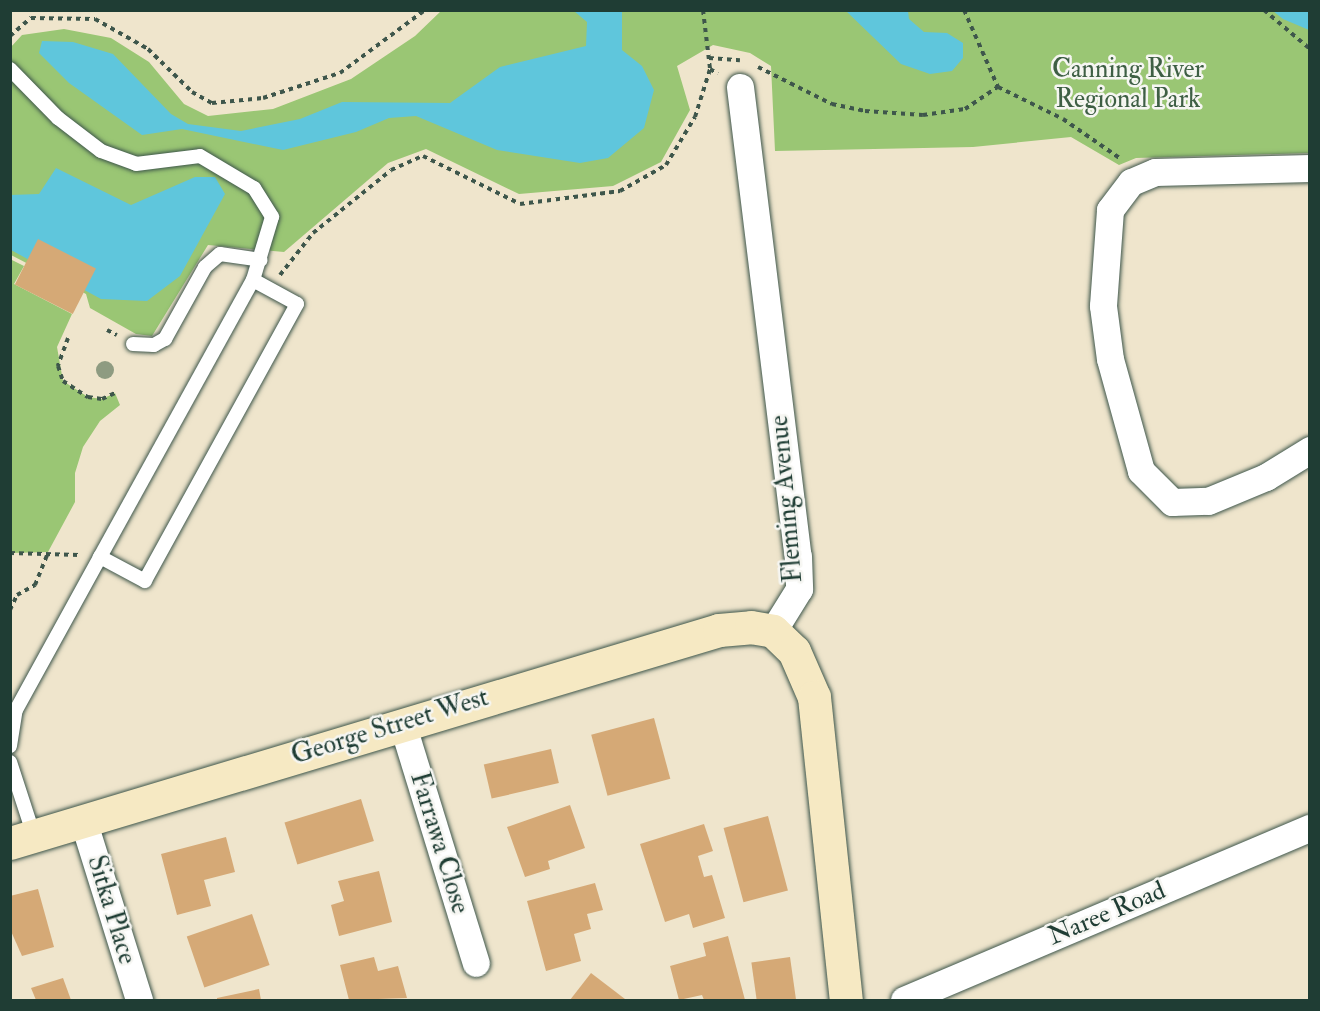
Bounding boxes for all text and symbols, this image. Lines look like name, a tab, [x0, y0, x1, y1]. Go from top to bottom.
park label: Canning River Regional Park	[1052, 54, 1204, 116]
street label: Fleming Avenue	[764, 414, 810, 584]
street label: George Street West	[288, 682, 492, 772]
street label: Farrawa Close	[403, 769, 475, 917]
street label: Sitka Place	[80, 852, 142, 968]
street label: Naree Road	[1044, 875, 1170, 953]

